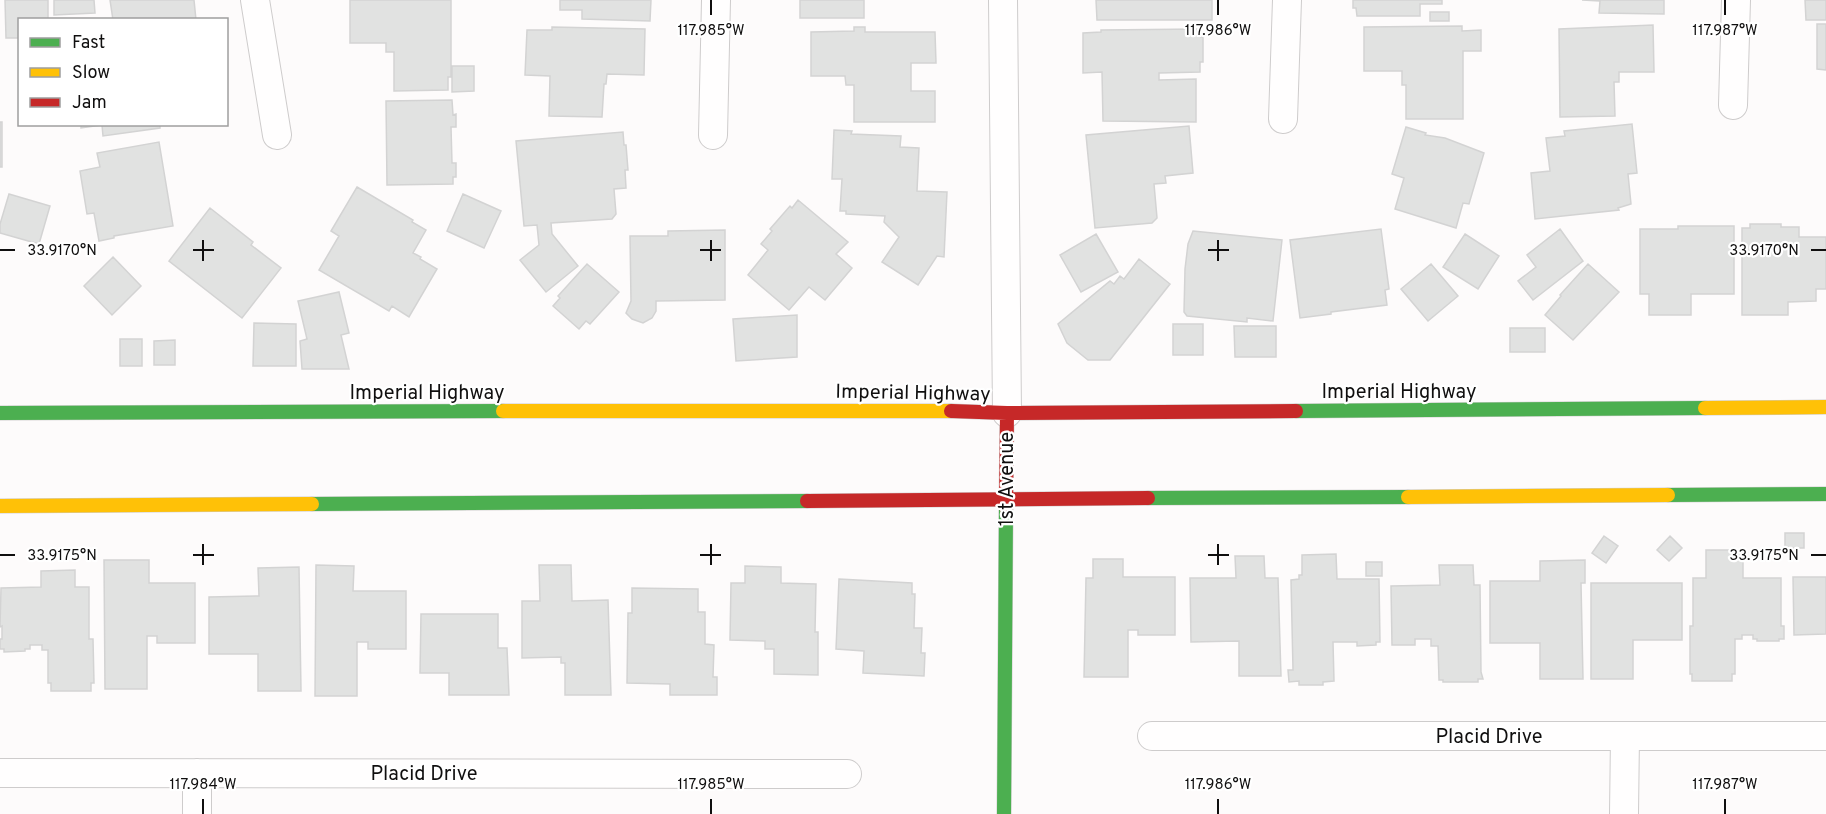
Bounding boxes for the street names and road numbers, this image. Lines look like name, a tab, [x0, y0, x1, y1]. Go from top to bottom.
street label: Imperial Highway	[835, 380, 991, 408]
street label: Imperial Highway	[1321, 380, 1477, 406]
street label: Imperial Highway	[349, 381, 505, 407]
street label: 1st Avenue	[995, 432, 1021, 526]
street label: Placid Drive	[1435, 725, 1543, 751]
street label: Placid Drive	[370, 762, 478, 788]

